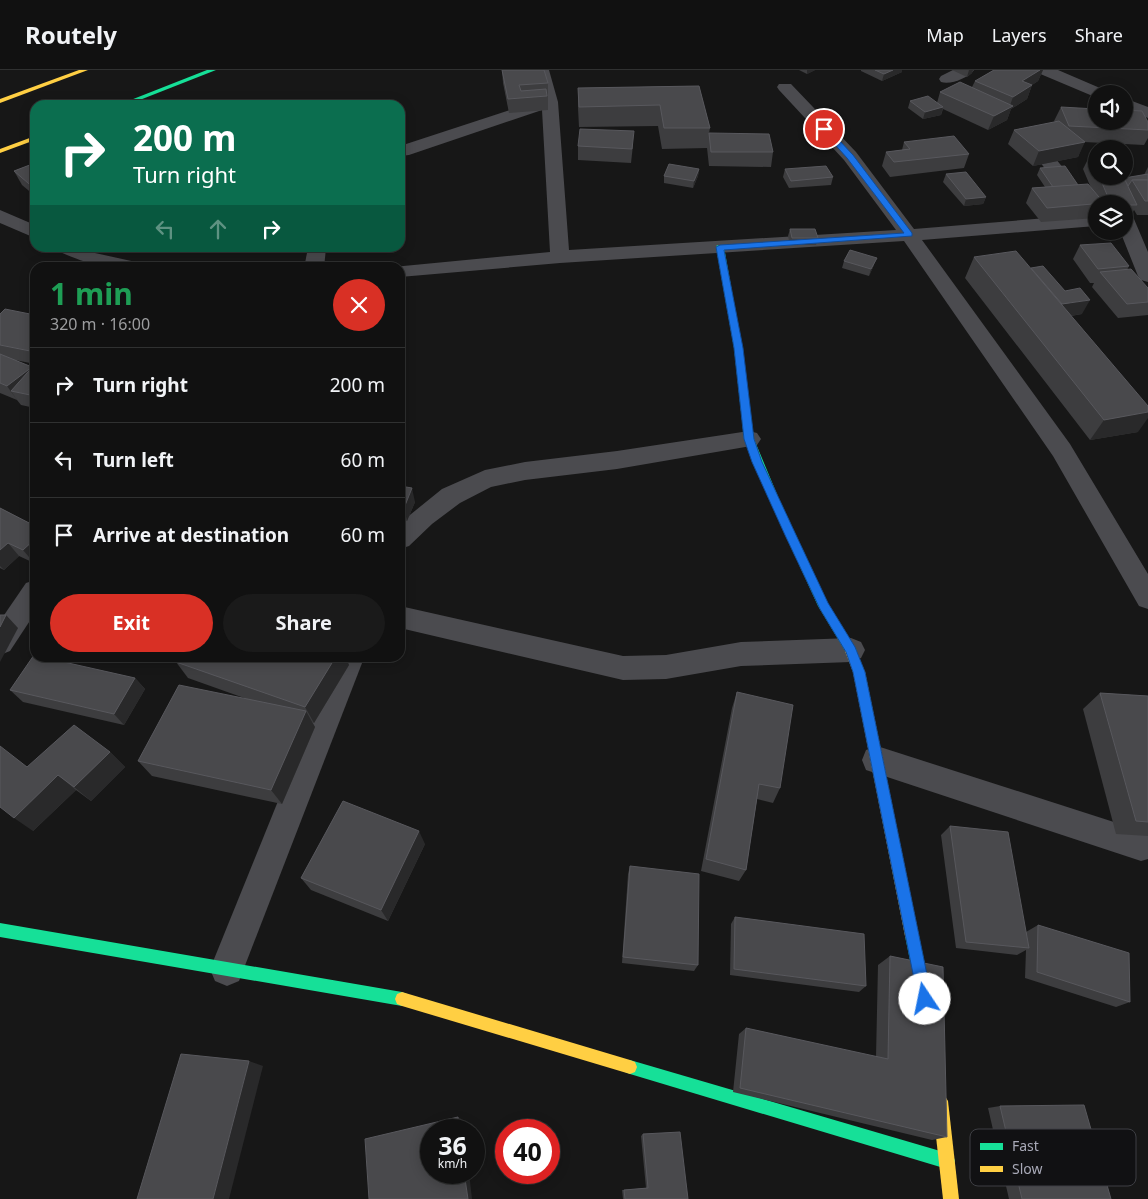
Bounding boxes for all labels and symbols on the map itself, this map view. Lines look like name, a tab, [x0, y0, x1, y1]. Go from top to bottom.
pin	[803, 108, 845, 150]
position arrow	[898, 972, 950, 1024]
speed limit sign: 40	[495, 1119, 560, 1184]
legend	[970, 1129, 1136, 1186]
text: Fast	[1012, 1136, 1039, 1155]
text: Slow	[1012, 1159, 1043, 1178]

